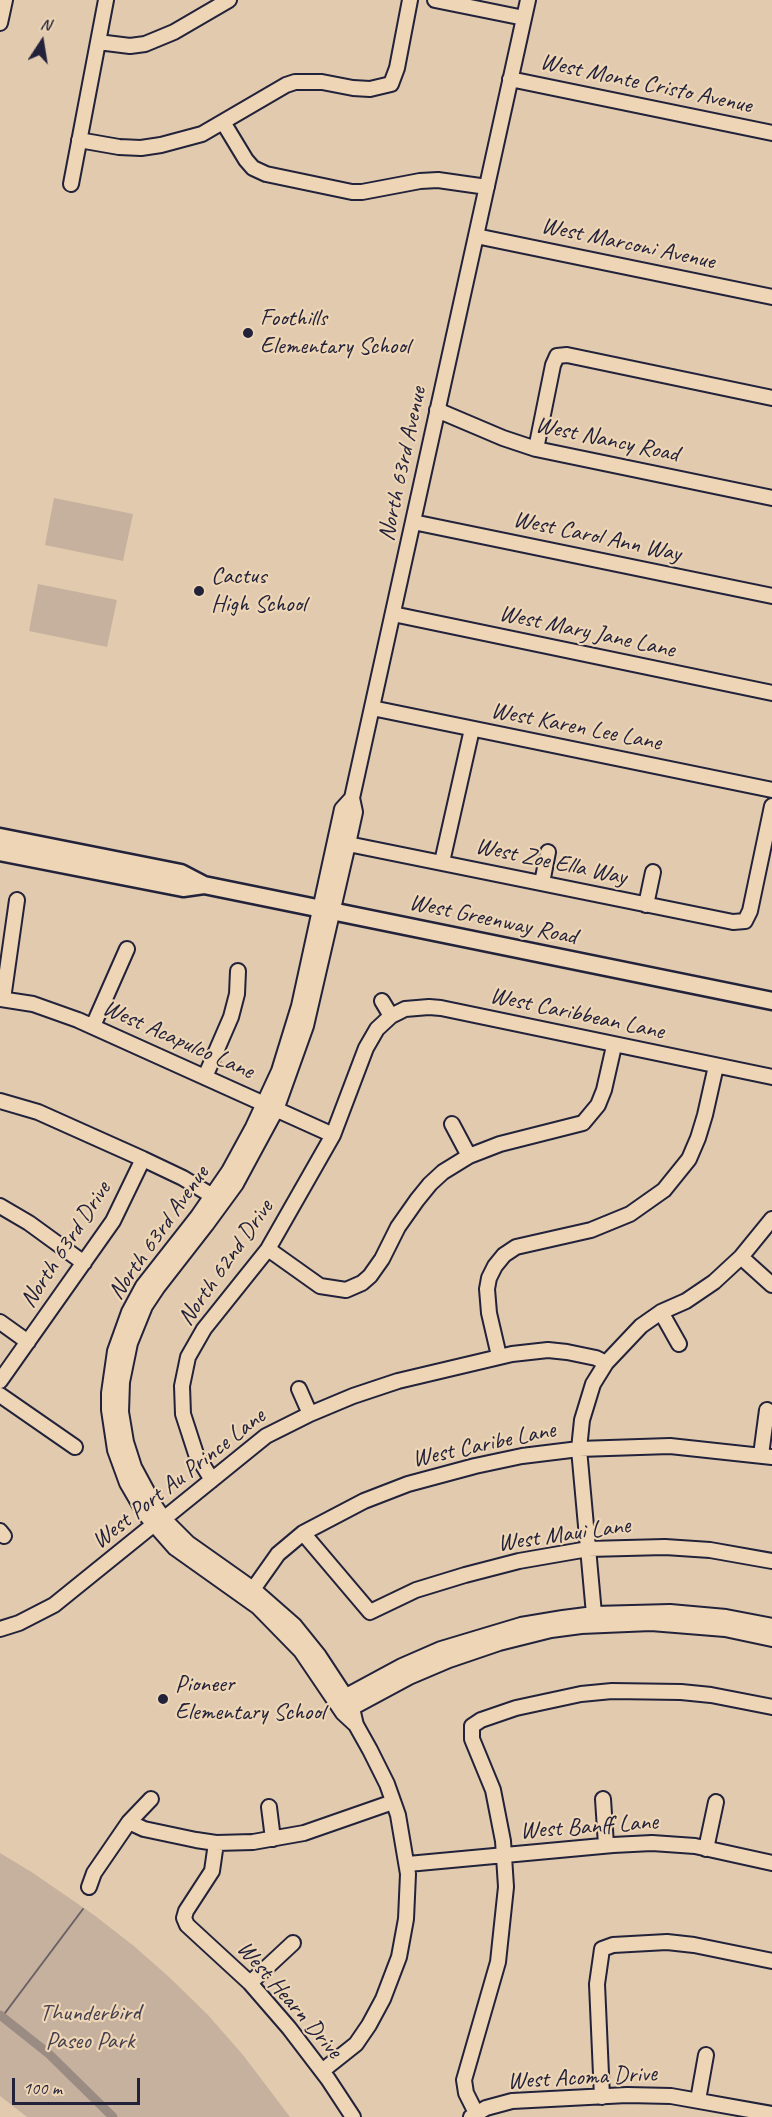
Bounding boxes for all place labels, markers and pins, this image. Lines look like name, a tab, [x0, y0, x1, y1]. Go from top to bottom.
place label: Foothills Elementary School	[260, 305, 410, 361]
marker: Foothills Elementary School	[241, 326, 255, 340]
place label: Cactus High School	[211, 563, 306, 619]
marker: Cactus High School	[192, 584, 206, 598]
place label: Pioneer Elementary School	[175, 1671, 325, 1727]
marker: Pioneer Elementary School	[156, 1692, 170, 1706]

